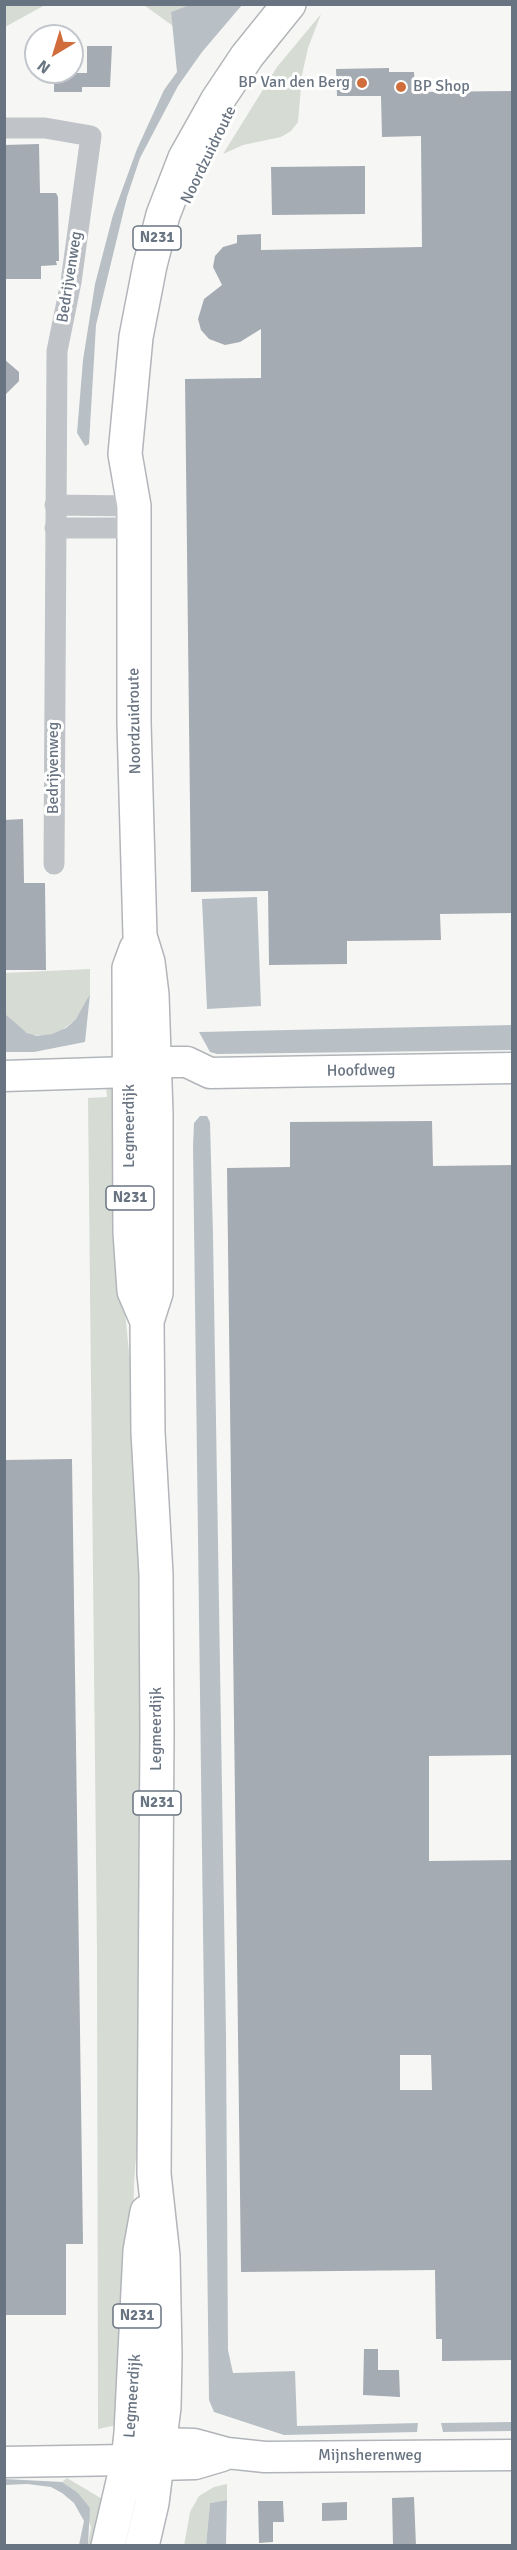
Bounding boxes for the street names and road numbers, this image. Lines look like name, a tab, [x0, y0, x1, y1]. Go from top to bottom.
street label: Noordzuidroute	[177, 103, 241, 207]
road number: N231	[133, 226, 181, 250]
street label: Bedrijvenweg	[53, 230, 87, 324]
street label: Noordzuidroute	[124, 668, 146, 774]
street label: Bedrijvenweg	[44, 722, 64, 814]
street label: Hoofdweg	[326, 1061, 396, 1081]
street label: Legmeerdijk	[120, 1084, 140, 1168]
road number: N231	[106, 1186, 154, 1210]
street label: Legmeerdijk	[147, 1687, 167, 1771]
road number: N231	[133, 1791, 181, 1815]
road number: N231	[113, 2304, 161, 2328]
street label: Legmeerdijk	[120, 2353, 146, 2439]
street label: Mijnsherenweg	[318, 2446, 422, 2466]

